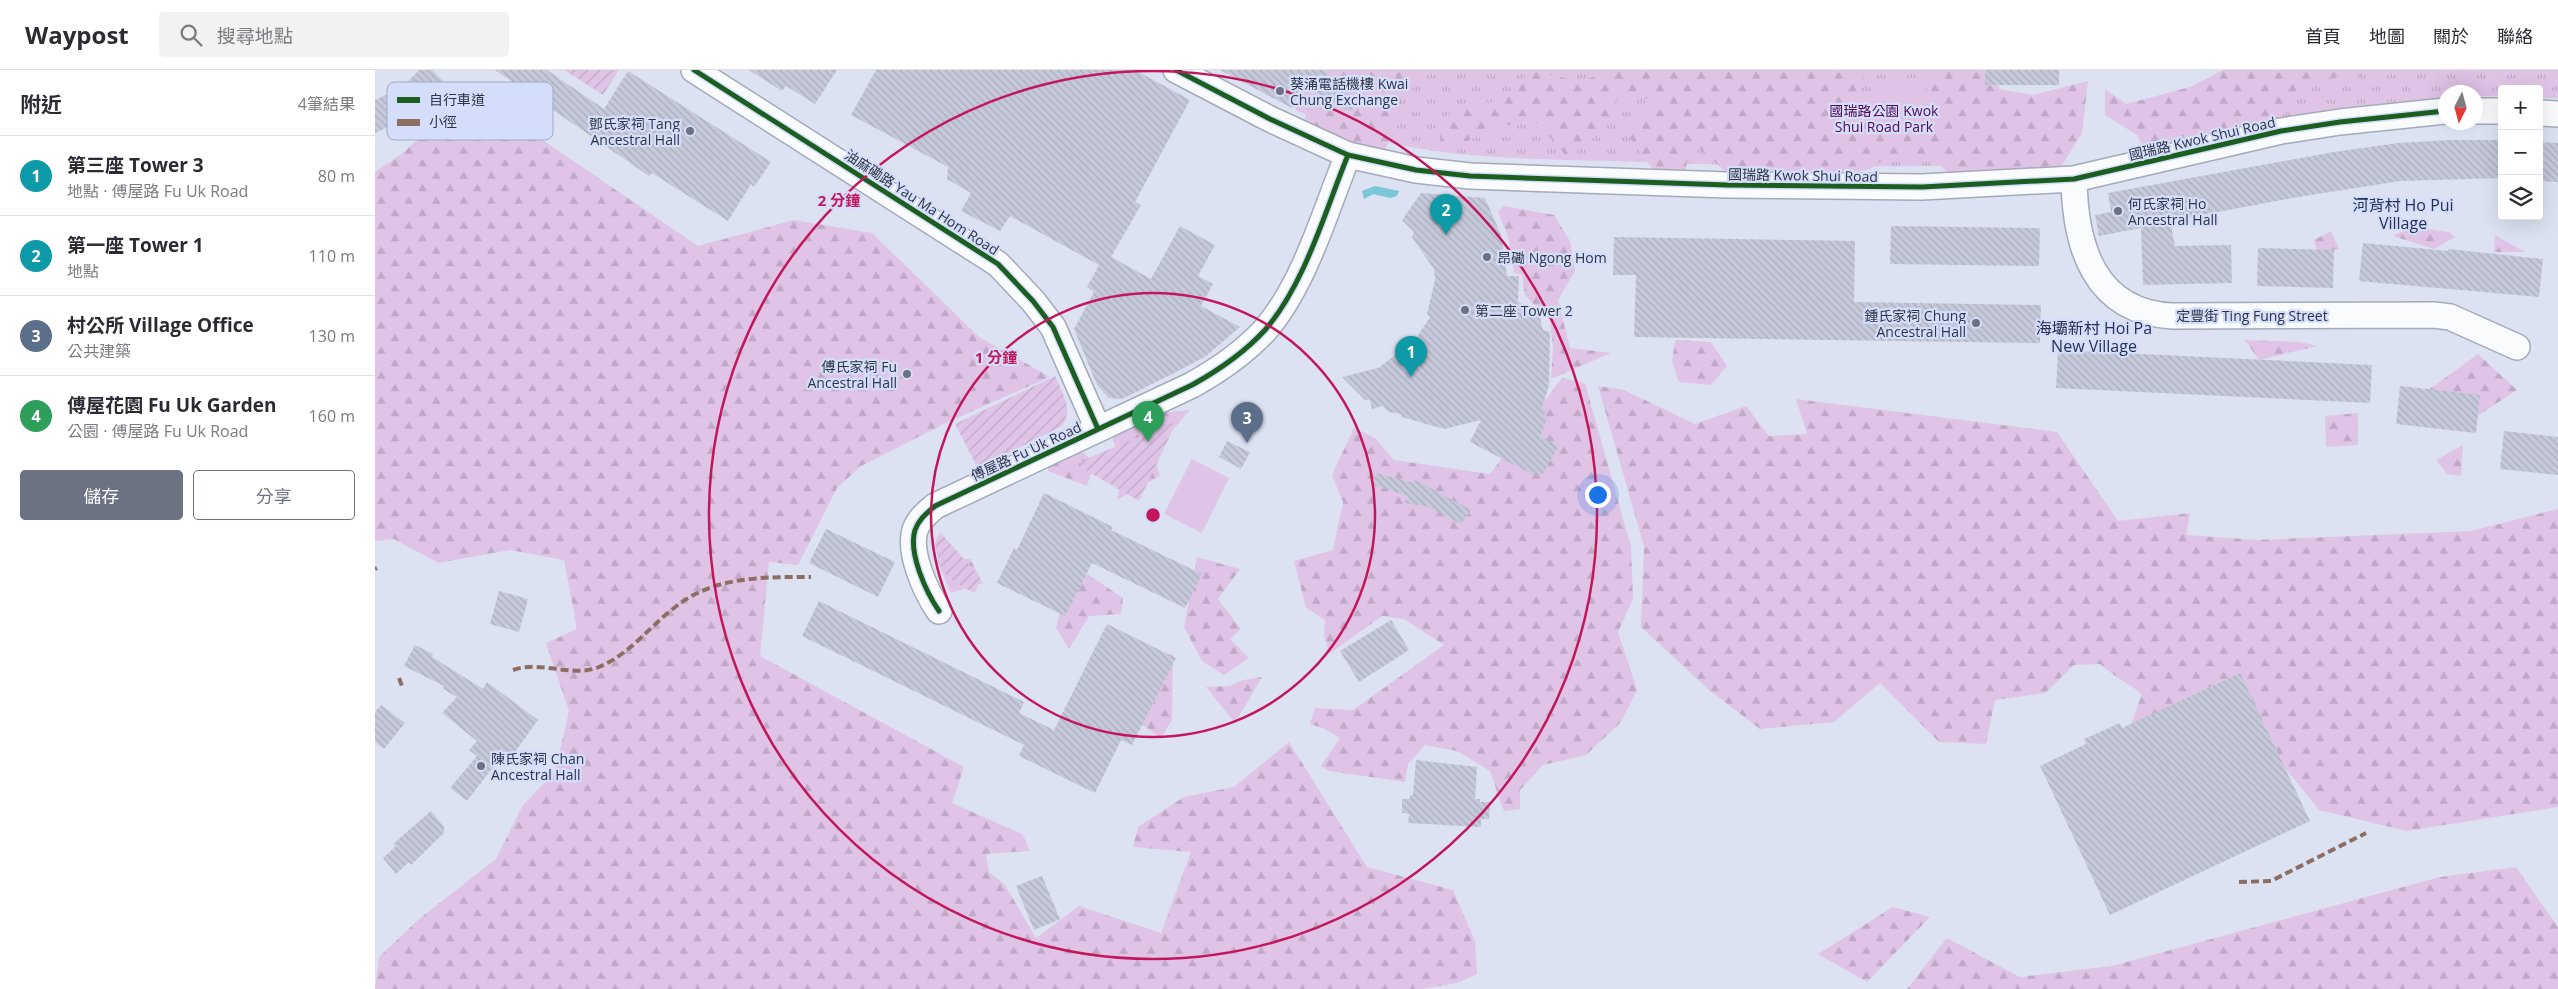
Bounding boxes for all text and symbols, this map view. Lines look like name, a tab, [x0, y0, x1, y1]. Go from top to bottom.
search box	[159, 12, 509, 57]
text: Waypost	[25, 18, 129, 51]
icon: search	[177, 21, 205, 49]
text: 搜尋地點	[217, 23, 293, 49]
text: 首頁	[2305, 24, 2341, 48]
text: 地圖	[2369, 24, 2405, 48]
text: 關於	[2433, 24, 2469, 48]
text: 聯絡	[2497, 24, 2533, 48]
place label: 葵涌電話機樓 Kwai Chung Exchange	[1290, 74, 1408, 109]
legend	[387, 82, 553, 140]
marker: 葵涌電話機樓 Kwai Chung Exchange	[1274, 85, 1286, 97]
north arrow	[2438, 85, 2483, 130]
map controls	[2498, 85, 2543, 220]
button: +	[2498, 85, 2543, 130]
text: 附近	[20, 90, 62, 118]
text: 自行車道	[429, 90, 485, 109]
text: 4筆結果	[298, 93, 355, 115]
park label: 國瑞路公園 Kwok Shui Road Park	[1830, 101, 1939, 136]
text: 小徑	[429, 112, 457, 131]
street label: 國瑞路 Kwok Shui Road	[2127, 112, 2277, 164]
place label: 鄧氏家祠 Tang Ancestral Hall	[589, 114, 680, 149]
marker: 鄧氏家祠 Tang Ancestral Hall	[684, 125, 696, 137]
button: −	[2498, 130, 2543, 175]
street label: 油麻磡路 Yau Ma Hom Road	[841, 145, 1003, 259]
text: 第三座 Tower 3	[67, 152, 204, 178]
street label: 國瑞路 Kwok Shui Road	[1728, 164, 1878, 186]
text: 1	[31, 165, 41, 187]
text: 80 m	[318, 165, 355, 187]
button: layers	[2498, 175, 2543, 220]
text: 地點 · 傅屋路 Fu Uk Road	[67, 180, 248, 202]
text: 2 分鐘	[818, 190, 860, 210]
pin: 2	[1430, 194, 1462, 235]
place label: 何氏家祠 Ho Ancestral Hall	[2128, 194, 2218, 229]
district label: 河背村 Ho Pui Village	[2352, 194, 2454, 234]
marker: 何氏家祠 Ho Ancestral Hall	[2112, 205, 2124, 217]
text: 第一座 Tower 1	[67, 232, 204, 258]
text: 2	[31, 245, 41, 267]
text: 110 m	[309, 245, 355, 267]
place label: 昂磡 Ngong Hom	[1497, 248, 1607, 267]
marker: 昂磡 Ngong Hom	[1481, 251, 1493, 263]
text: 地點	[67, 260, 99, 282]
place label: 第二座 Tower 2	[1475, 301, 1573, 320]
marker: 第二座 Tower 2	[1459, 304, 1471, 316]
place label: 鍾氏家祠 Chung Ancestral Hall	[1864, 306, 1966, 341]
street label: 定豐街 Ting Fung Street	[2176, 306, 2328, 325]
text: 村公所 Village Office	[67, 312, 254, 338]
marker: 鍾氏家祠 Chung Ancestral Hall	[1970, 317, 1982, 329]
district label: 海壩新村 Hoi Pa New Village	[2036, 317, 2152, 357]
text: 3	[31, 325, 41, 347]
text: 130 m	[309, 325, 355, 347]
pin: 1	[1395, 336, 1427, 377]
text: 公共建築	[67, 340, 131, 362]
text: 1 分鐘	[975, 347, 1017, 367]
place label: 傅氏家祠 Fu Ancestral Hall	[807, 357, 897, 392]
marker: 傅氏家祠 Fu Ancestral Hall	[901, 368, 913, 380]
text: 傅屋花園 Fu Uk Garden	[67, 392, 276, 418]
pin: 4	[1132, 401, 1164, 442]
pin: 3	[1231, 402, 1263, 443]
text: 4	[31, 405, 41, 427]
text: 160 m	[309, 405, 355, 427]
street label: 傅屋路 Fu Uk Road	[968, 417, 1084, 485]
text: 公園 · 傅屋路 Fu Uk Road	[67, 420, 248, 442]
button: 儲存	[20, 470, 183, 520]
button: 分享	[193, 470, 355, 520]
your location	[1585, 482, 1611, 508]
centre of rings	[1144, 506, 1162, 524]
place label: 陳氏家祠 Chan Ancestral Hall	[491, 749, 584, 784]
marker: 陳氏家祠 Chan Ancestral Hall	[475, 760, 487, 772]

